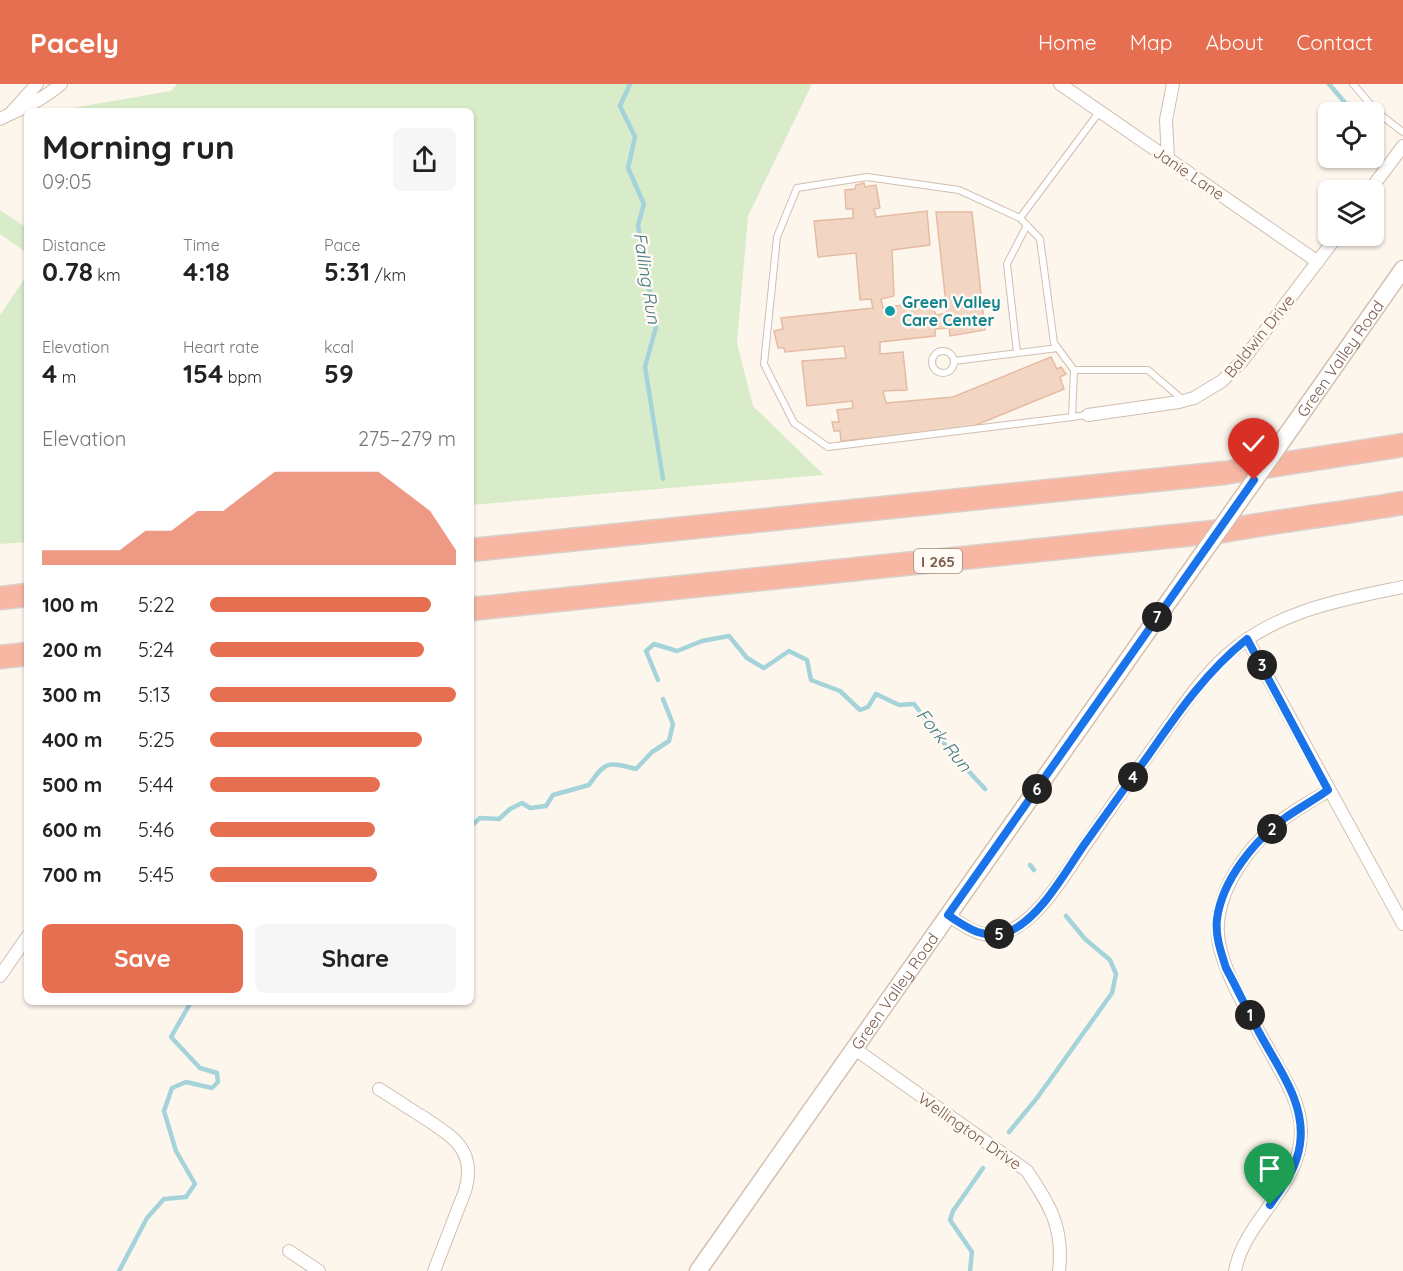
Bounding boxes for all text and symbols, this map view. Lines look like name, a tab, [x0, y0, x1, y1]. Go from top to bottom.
text: Pacely	[30, 25, 119, 60]
text: Home	[1038, 29, 1097, 55]
text: Map	[1130, 29, 1173, 55]
text: About	[1206, 29, 1264, 55]
text: Contact	[1297, 29, 1373, 55]
map controls	[1318, 102, 1384, 246]
button: locate	[1318, 102, 1384, 168]
text: Morning run	[42, 126, 235, 167]
button: share	[393, 128, 456, 191]
street label: Janie Lane	[1150, 142, 1228, 204]
text: 09:05	[42, 169, 92, 194]
button: layers	[1318, 180, 1384, 246]
water label: Falling Run	[628, 231, 666, 326]
text: Distance	[42, 235, 106, 255]
text: Time	[183, 235, 220, 255]
text: Pace	[324, 235, 360, 255]
text: 0.78	[42, 255, 93, 288]
text: 4:18	[183, 255, 230, 288]
text: 5:31	[324, 255, 370, 288]
text: km	[93, 265, 121, 285]
text: /km	[370, 265, 406, 285]
street label: Baldwin Drive	[1219, 290, 1299, 382]
place label: Green Valley Care Center	[902, 292, 1001, 330]
street label: Green Valley Road	[1292, 296, 1388, 421]
marker: Green Valley Care Center	[883, 304, 897, 318]
text: Elevation	[42, 337, 109, 357]
text: Heart rate	[183, 337, 259, 357]
text: kcal	[324, 337, 354, 357]
text: 4	[42, 357, 57, 390]
text: 154	[183, 357, 223, 390]
text: 59	[324, 357, 354, 390]
text: m	[57, 367, 76, 387]
text: bpm	[223, 367, 262, 387]
pin	[1228, 418, 1279, 480]
text: Elevation	[42, 426, 126, 451]
text: 275–279 m	[358, 426, 456, 451]
icon: check	[1237, 427, 1270, 460]
road number: I 265	[914, 549, 962, 573]
text: 100 m	[42, 592, 98, 617]
text: 5:22	[138, 592, 175, 617]
pin: 7	[1142, 602, 1172, 632]
text: 7	[1153, 607, 1161, 627]
text: 200 m	[42, 637, 102, 662]
text: 5:24	[138, 637, 174, 662]
pin: 3	[1247, 650, 1277, 680]
text: 3	[1258, 655, 1266, 675]
text: 300 m	[42, 682, 101, 707]
text: 5:13	[138, 682, 171, 707]
water label: Fork Run	[912, 704, 977, 777]
text: 400 m	[42, 727, 102, 752]
text: 5:25	[138, 727, 175, 752]
pin: 4	[1118, 762, 1148, 792]
text: 4	[1128, 767, 1138, 787]
text: 500 m	[42, 772, 102, 797]
text: 5:44	[138, 772, 174, 797]
pin: 6	[1022, 774, 1052, 804]
text: 6	[1033, 779, 1041, 799]
pin: 2	[1257, 814, 1287, 844]
text: 600 m	[42, 817, 102, 842]
text: 5:46	[138, 817, 174, 842]
text: 2	[1267, 819, 1277, 839]
text: 700 m	[42, 862, 102, 887]
text: 5:45	[138, 862, 174, 887]
pin: 5	[984, 919, 1014, 949]
button: Save	[42, 924, 243, 993]
button: Share	[255, 924, 456, 993]
text: 5	[994, 924, 1004, 944]
street label: Green Valley Road	[847, 929, 943, 1053]
pin: 1	[1235, 1000, 1265, 1030]
text: 1	[1247, 1005, 1253, 1025]
street label: Wellington Drive	[915, 1088, 1025, 1174]
pin	[1244, 1143, 1295, 1205]
icon: arrive	[1253, 1152, 1286, 1185]

